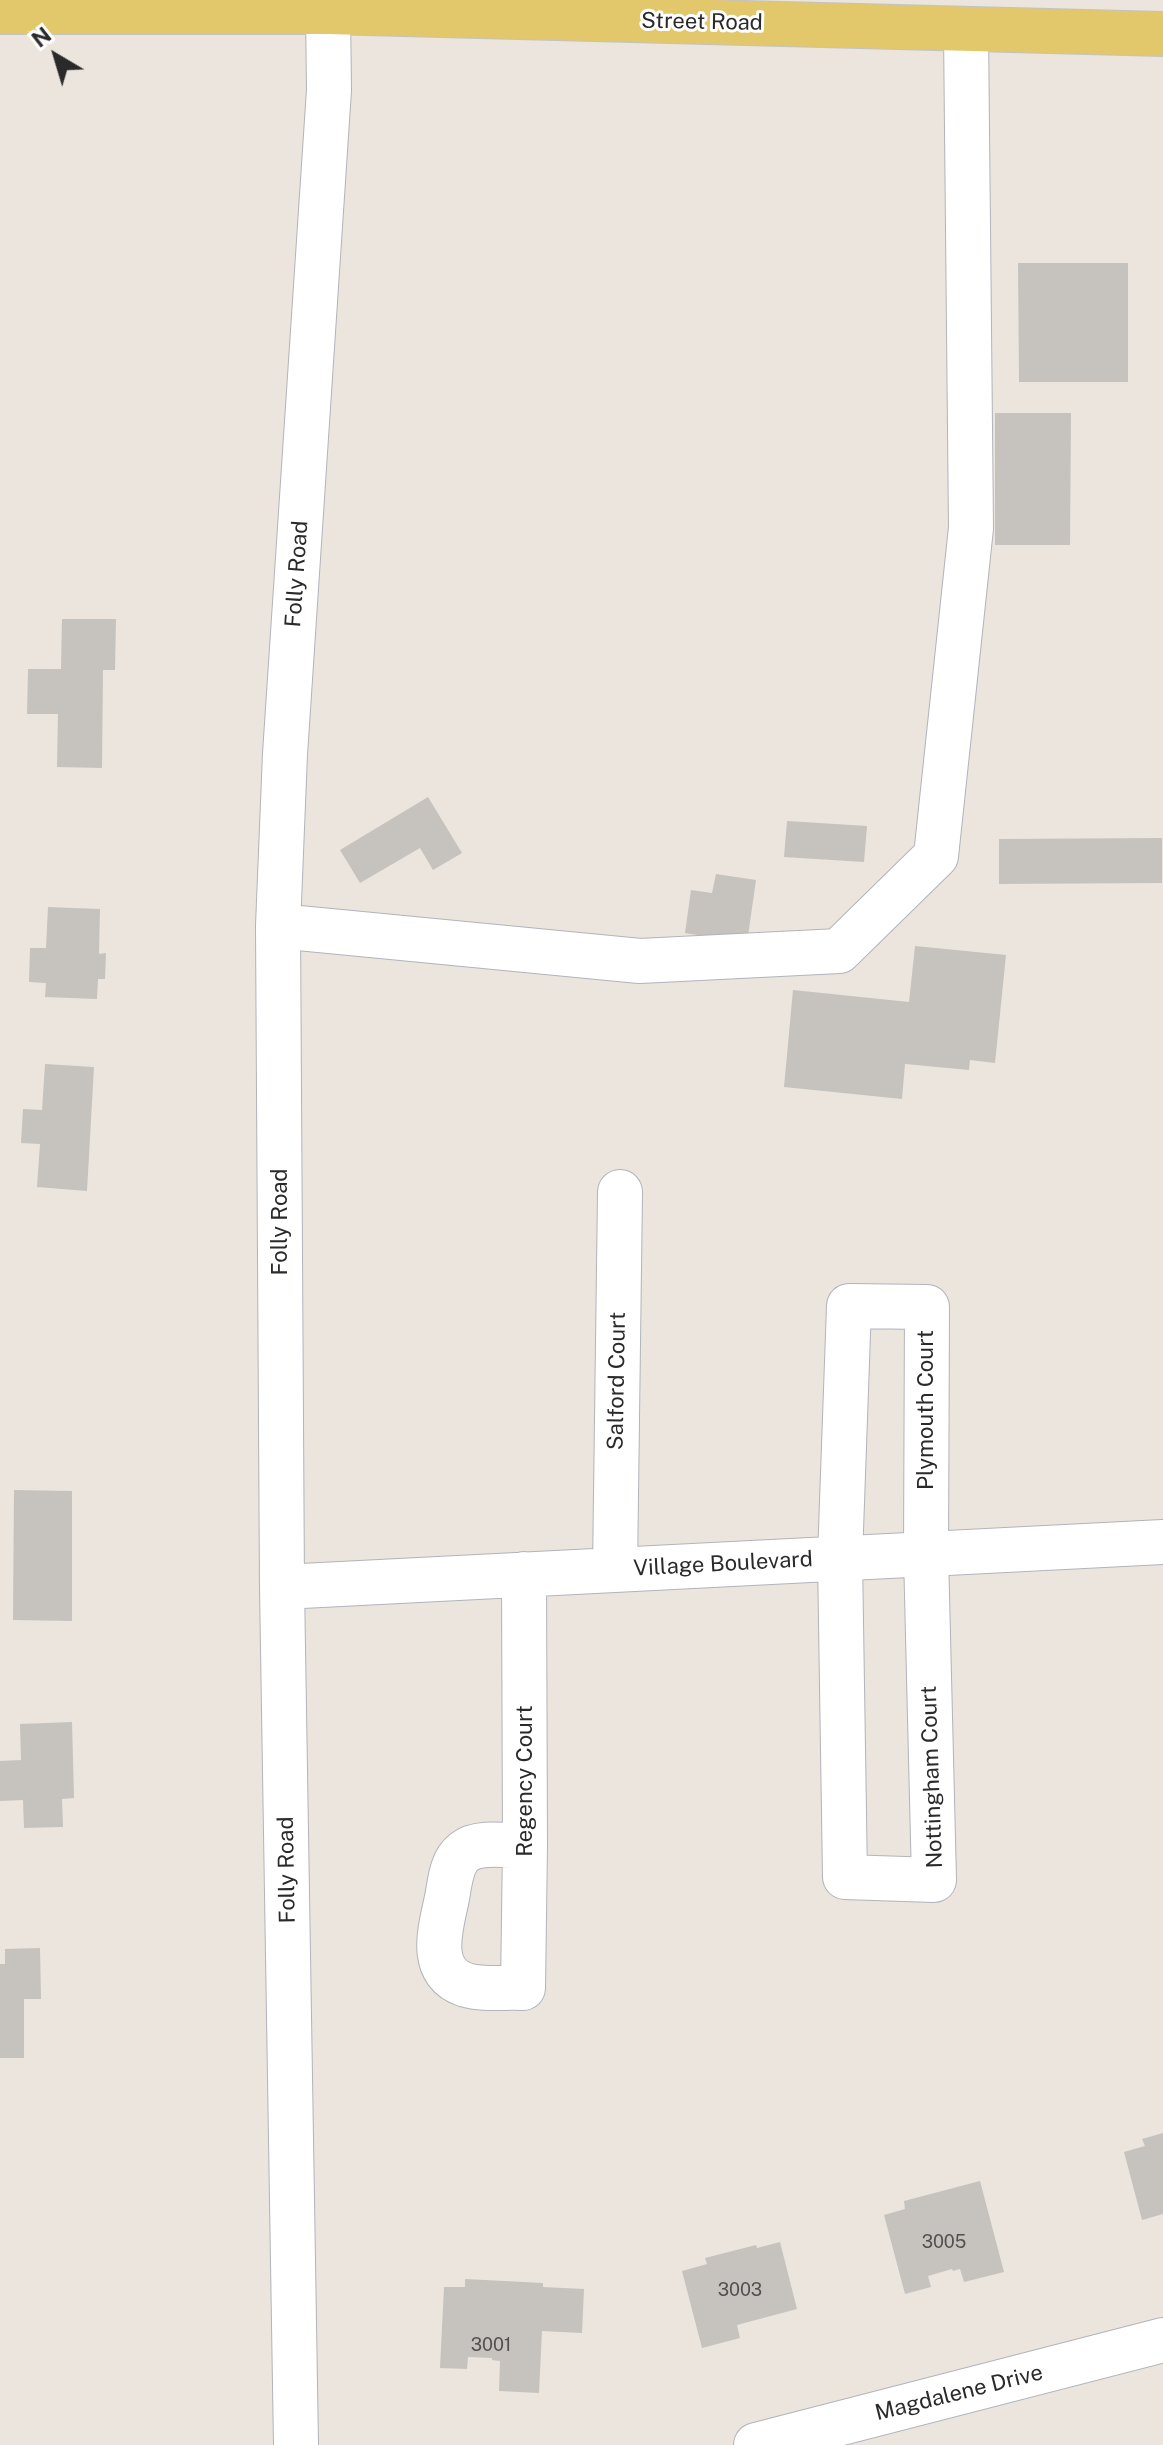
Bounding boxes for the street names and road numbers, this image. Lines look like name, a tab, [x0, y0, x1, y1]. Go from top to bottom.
street label: Street Road	[641, 8, 763, 36]
street label: Folly Road	[280, 520, 314, 628]
street label: Folly Road	[267, 1169, 293, 1275]
street label: Salford Court	[603, 1312, 631, 1450]
street label: Plymouth Court	[913, 1330, 939, 1490]
street label: Village Boulevard	[633, 1546, 813, 1582]
street label: Nottingham Court	[916, 1685, 948, 1869]
street label: Regency Court	[512, 1705, 538, 1857]
street label: Folly Road	[273, 1816, 301, 1924]
street label: Magdalene Drive	[872, 2359, 1046, 2427]

